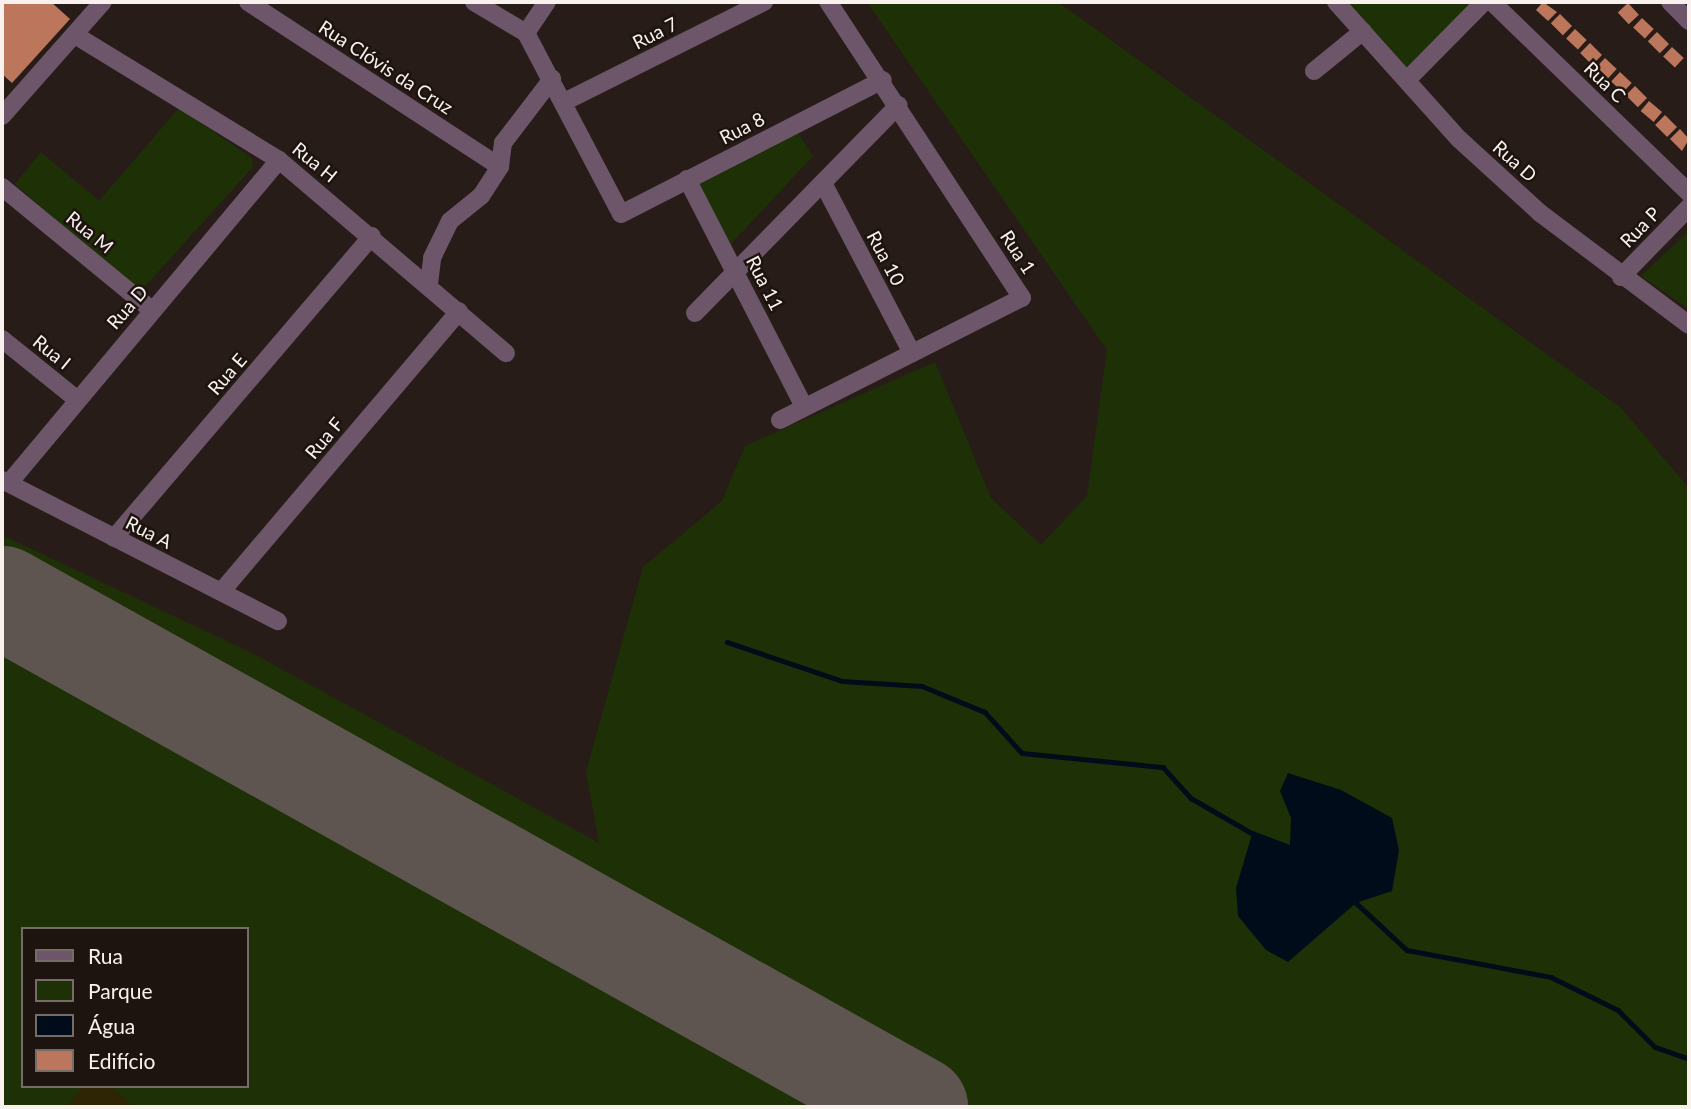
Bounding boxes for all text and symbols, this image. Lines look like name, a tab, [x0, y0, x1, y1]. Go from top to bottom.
street label: Rua 7	[629, 12, 681, 54]
street label: Rua Clóvis da Cruz	[315, 15, 457, 119]
street label: Rua C	[1579, 57, 1631, 107]
street label: Rua 8	[716, 107, 768, 149]
street label: Rua D	[1488, 136, 1542, 186]
street label: Rua H	[288, 137, 342, 187]
street label: Rua P	[1615, 202, 1665, 252]
street label: Rua M	[62, 206, 118, 258]
street label: Rua 1	[996, 226, 1040, 278]
street label: Rua 10	[862, 227, 910, 289]
street label: Rua 11	[742, 252, 788, 314]
street label: Rua D	[102, 280, 152, 334]
street label: Rua I	[29, 330, 75, 374]
street label: Rua E	[203, 349, 251, 399]
street label: Rua F	[300, 413, 348, 463]
street label: Rua A	[122, 511, 176, 553]
legend	[21, 927, 248, 1088]
text: Rua	[88, 943, 123, 968]
text: Parque	[88, 978, 153, 1003]
text: Água	[88, 1013, 135, 1038]
text: Edifício	[88, 1048, 155, 1073]

